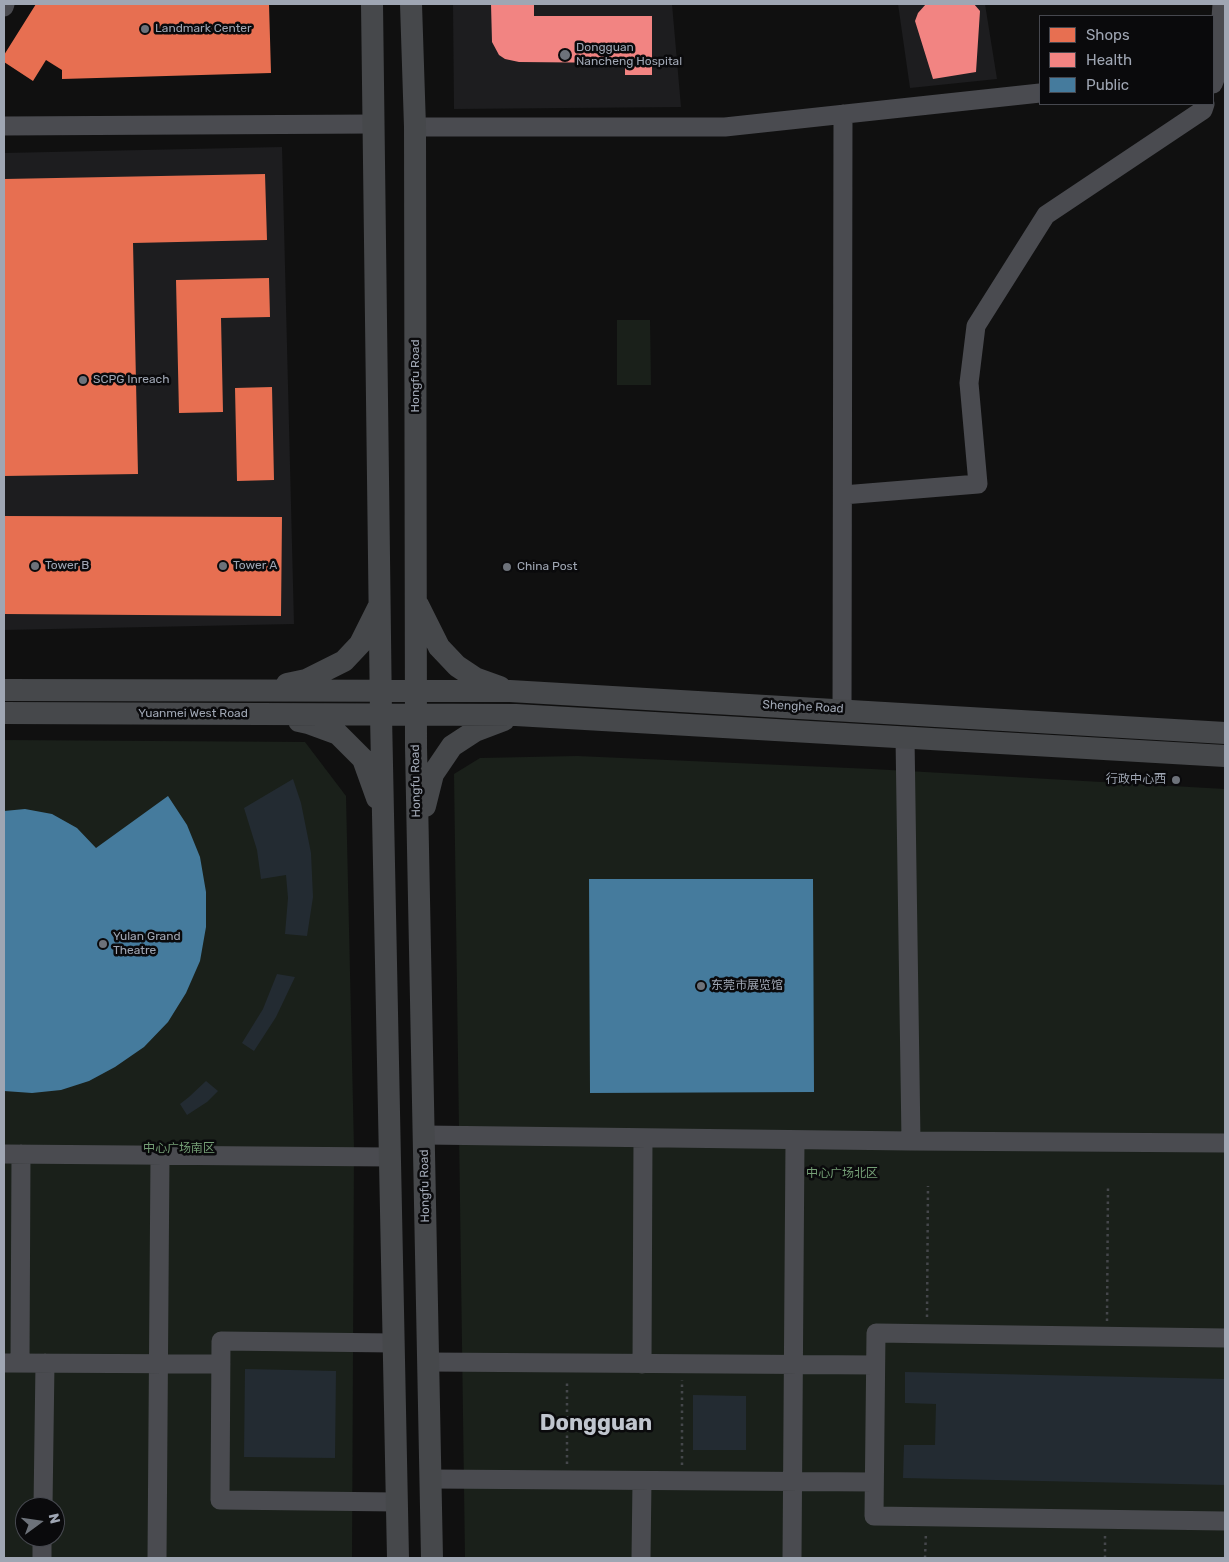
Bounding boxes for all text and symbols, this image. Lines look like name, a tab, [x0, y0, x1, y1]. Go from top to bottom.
legend	[1039, 15, 1214, 105]
place label: Landmark Center	[155, 22, 252, 36]
marker: Landmark Center	[139, 23, 151, 35]
text: Shops	[1086, 26, 1130, 44]
place label: Dongguan Nancheng Hospital	[576, 41, 682, 69]
marker: Dongguan Nancheng Hospital	[558, 48, 572, 62]
text: Health	[1086, 51, 1132, 69]
text: Public	[1086, 76, 1129, 94]
street label: Hongfu Road	[409, 339, 423, 413]
place label: SCPG Inreach	[93, 373, 170, 387]
marker: SCPG Inreach	[77, 374, 89, 386]
place label: Tower B	[45, 559, 89, 573]
place label: Tower A	[233, 559, 277, 573]
marker: Tower B	[29, 560, 41, 572]
marker: Tower A	[217, 560, 229, 572]
place label: China Post	[517, 560, 577, 574]
marker: China Post	[501, 561, 513, 573]
street label: Shenghe Road	[762, 698, 844, 716]
street label: Yuanmei West Road	[138, 707, 248, 721]
street label: Hongfu Road	[408, 744, 424, 818]
place label: 行政中心西	[1106, 773, 1166, 787]
marker: 行政中心西	[1170, 774, 1182, 786]
place label: Yulan Grand Theatre	[113, 930, 181, 958]
marker: Yulan Grand Theatre	[97, 938, 109, 950]
place label: 东莞市展览馆	[711, 979, 783, 993]
marker: 东莞市展览馆	[695, 980, 707, 992]
park label: 中心广场南区	[143, 1142, 215, 1156]
street label: Hongfu Road	[417, 1149, 433, 1223]
park label: 中心广场北区	[806, 1167, 878, 1181]
district label: Dongguan	[540, 1411, 652, 1437]
north arrow	[15, 1497, 65, 1547]
text: N	[45, 1512, 64, 1525]

